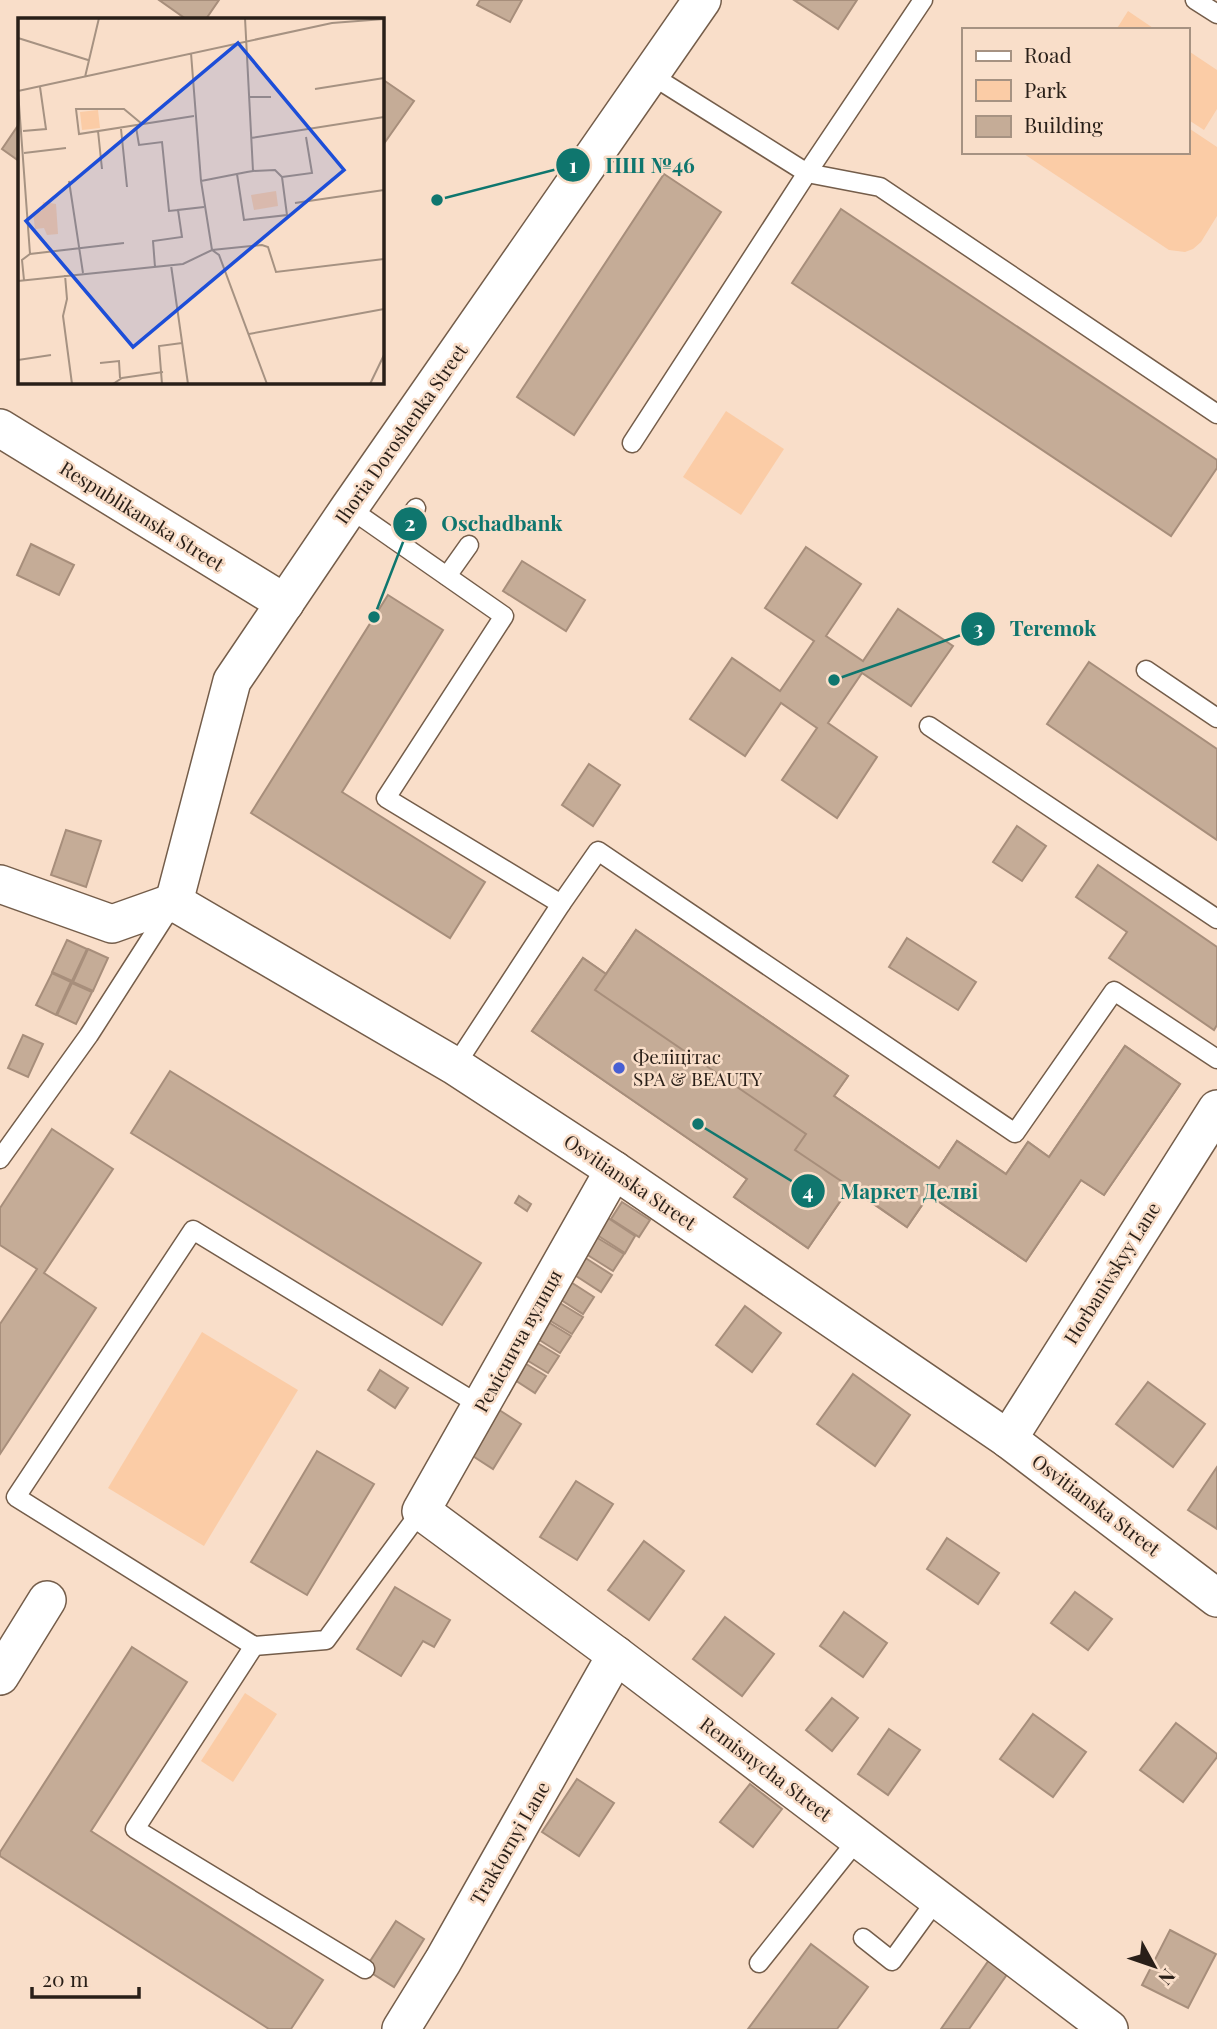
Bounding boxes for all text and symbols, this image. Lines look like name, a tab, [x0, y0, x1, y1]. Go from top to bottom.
inset map	[18, 18, 383, 383]
legend	[962, 28, 1189, 154]
text: Road	[1024, 40, 1072, 68]
text: Park	[1024, 75, 1068, 103]
text: Building	[1024, 110, 1103, 138]
callout: ПШ №46	[556, 144, 708, 186]
text: 1	[569, 150, 577, 178]
text: ПШ №46	[605, 150, 695, 178]
street label: Ihoria Doroshenka Street	[328, 338, 473, 529]
street label: Respublikanska Street	[56, 454, 230, 576]
callout: Oschadbank	[392, 503, 577, 545]
text: 2	[405, 508, 416, 536]
text: Oschadbank	[441, 508, 563, 536]
callout: Teremok	[960, 608, 1110, 650]
text: 3	[973, 613, 983, 641]
text: Teremok	[1010, 613, 1097, 641]
place label: Феліцітас SPA & BEAUTY	[633, 1043, 763, 1091]
marker: Феліцітас SPA & BEAUTY	[611, 1060, 627, 1076]
street label: Osvitianska Street	[559, 1127, 702, 1235]
callout: Маркет Делві	[790, 1170, 992, 1212]
text: 4	[802, 1176, 814, 1204]
text: Маркет Делві	[840, 1176, 979, 1204]
street label: Horbanivskyy Lane	[1057, 1197, 1165, 1348]
street label: Реміснича вулиця	[467, 1264, 567, 1417]
street label: Osvitianska Street	[1027, 1447, 1166, 1561]
street label: Remisnycha Street	[695, 1710, 838, 1827]
street label: Traktornyi Lane	[463, 1776, 555, 1909]
north arrow	[1119, 1931, 1189, 2001]
scale bar	[32, 1955, 138, 1999]
text: 20 m	[42, 1964, 89, 1992]
text: N	[1153, 1964, 1182, 1991]

